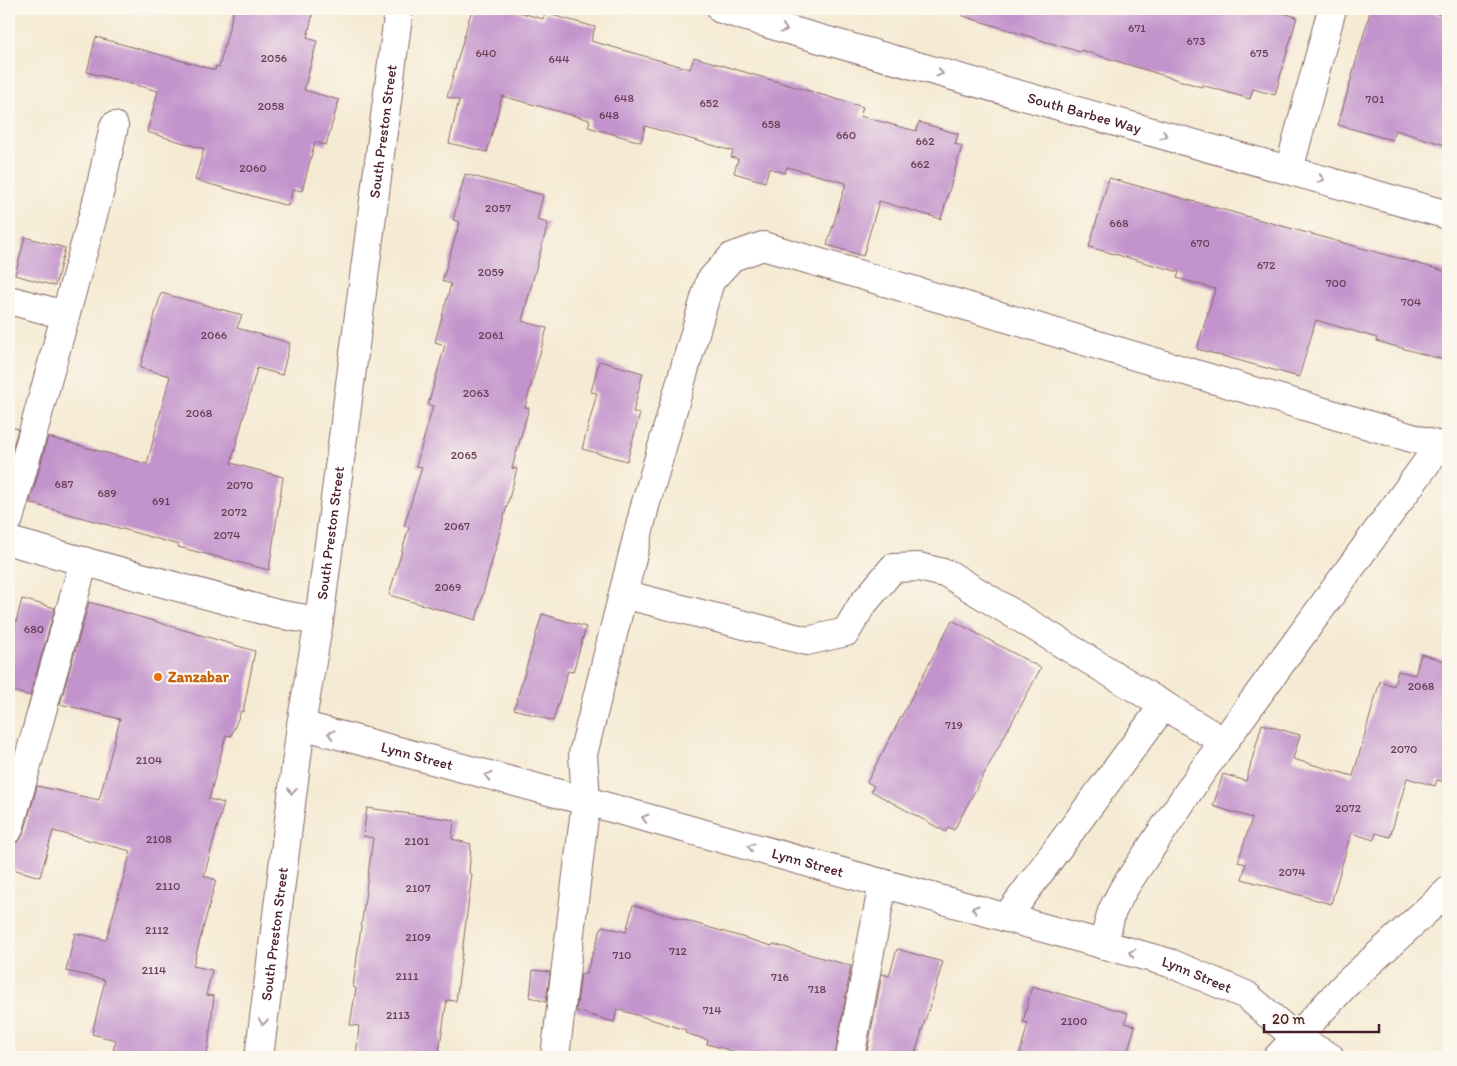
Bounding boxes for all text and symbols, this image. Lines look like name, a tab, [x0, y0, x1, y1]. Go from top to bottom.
house number: 671	[1128, 21, 1146, 35]
one-way arrow	[779, 23, 787, 33]
house number: 673	[1187, 34, 1206, 48]
house number: 640	[476, 46, 496, 60]
house number: 675	[1250, 46, 1268, 60]
house number: 2056	[261, 51, 287, 65]
house number: 644	[549, 52, 569, 66]
street label: South Preston Street	[365, 63, 401, 199]
one-way arrow	[936, 67, 944, 77]
street label: South Barbee Way	[1025, 88, 1143, 138]
house number: 648	[614, 91, 634, 105]
house number: 701	[1366, 92, 1385, 106]
house number: 652	[700, 96, 719, 110]
house number: 2058	[258, 99, 285, 113]
house number: 648	[599, 108, 619, 122]
house number: 658	[761, 117, 781, 131]
house number: 660	[836, 128, 856, 142]
one-way arrow	[1160, 130, 1168, 140]
house number: 662	[915, 134, 935, 148]
house number: 662	[910, 157, 930, 171]
house number: 2060	[239, 161, 267, 175]
one-way arrow	[1316, 174, 1324, 184]
house number: 2057	[485, 201, 511, 215]
house number: 668	[1109, 216, 1129, 230]
house number: 670	[1190, 236, 1210, 250]
house number: 672	[1257, 258, 1276, 272]
house number: 2059	[478, 265, 504, 279]
house number: 700	[1326, 276, 1346, 290]
house number: 704	[1401, 295, 1421, 309]
house number: 2066	[201, 328, 227, 342]
house number: 2061	[478, 328, 504, 342]
house number: 2063	[463, 386, 490, 400]
house number: 2068	[186, 406, 213, 420]
house number: 2065	[451, 448, 477, 462]
street label: South Preston Street	[313, 465, 348, 601]
house number: 687	[55, 477, 73, 491]
house number: 2070	[226, 478, 254, 492]
house number: 689	[97, 486, 117, 500]
house number: 691	[152, 494, 171, 508]
house number: 2072	[221, 505, 248, 519]
house number: 2067	[444, 519, 470, 533]
house number: 2074	[214, 528, 240, 542]
house number: 2069	[435, 580, 461, 594]
house number: 680	[24, 622, 44, 636]
place label: Zanzabar	[168, 668, 230, 686]
marker: Zanzabar	[152, 671, 164, 683]
house number: 2068	[1408, 679, 1435, 693]
house number: 719	[945, 718, 963, 732]
one-way arrow	[326, 729, 335, 740]
street label: Lynn Street	[379, 738, 455, 774]
house number: 2070	[1390, 742, 1418, 756]
house number: 2104	[136, 753, 162, 767]
one-way arrow	[483, 771, 492, 782]
one-way arrow	[287, 787, 298, 795]
house number: 2072	[1335, 801, 1362, 815]
one-way arrow	[641, 813, 649, 823]
house number: 2108	[146, 832, 172, 846]
house number: 2101	[405, 834, 430, 848]
one-way arrow	[746, 842, 755, 853]
street label: Lynn Street	[770, 844, 846, 881]
house number: 2074	[1279, 865, 1305, 879]
street label: South Preston Street	[257, 866, 292, 1002]
house number: 2110	[156, 879, 180, 893]
house number: 2107	[405, 881, 431, 895]
one-way arrow	[971, 904, 980, 914]
house number: 2112	[145, 923, 170, 937]
house number: 2109	[405, 930, 431, 944]
house number: 712	[669, 944, 688, 958]
house number: 710	[613, 948, 631, 962]
one-way arrow	[1128, 948, 1136, 958]
street label: Lynn Street	[1160, 952, 1235, 997]
house number: 2114	[142, 963, 166, 977]
house number: 2111	[395, 969, 419, 983]
house number: 716	[771, 970, 789, 984]
house number: 718	[808, 982, 826, 996]
scale bar	[1264, 1001, 1380, 1033]
house number: 714	[703, 1003, 721, 1017]
house number: 2113	[386, 1008, 410, 1022]
text: 20 m	[1272, 1010, 1306, 1028]
house number: 2100	[1061, 1014, 1087, 1028]
one-way arrow	[258, 1018, 269, 1026]

